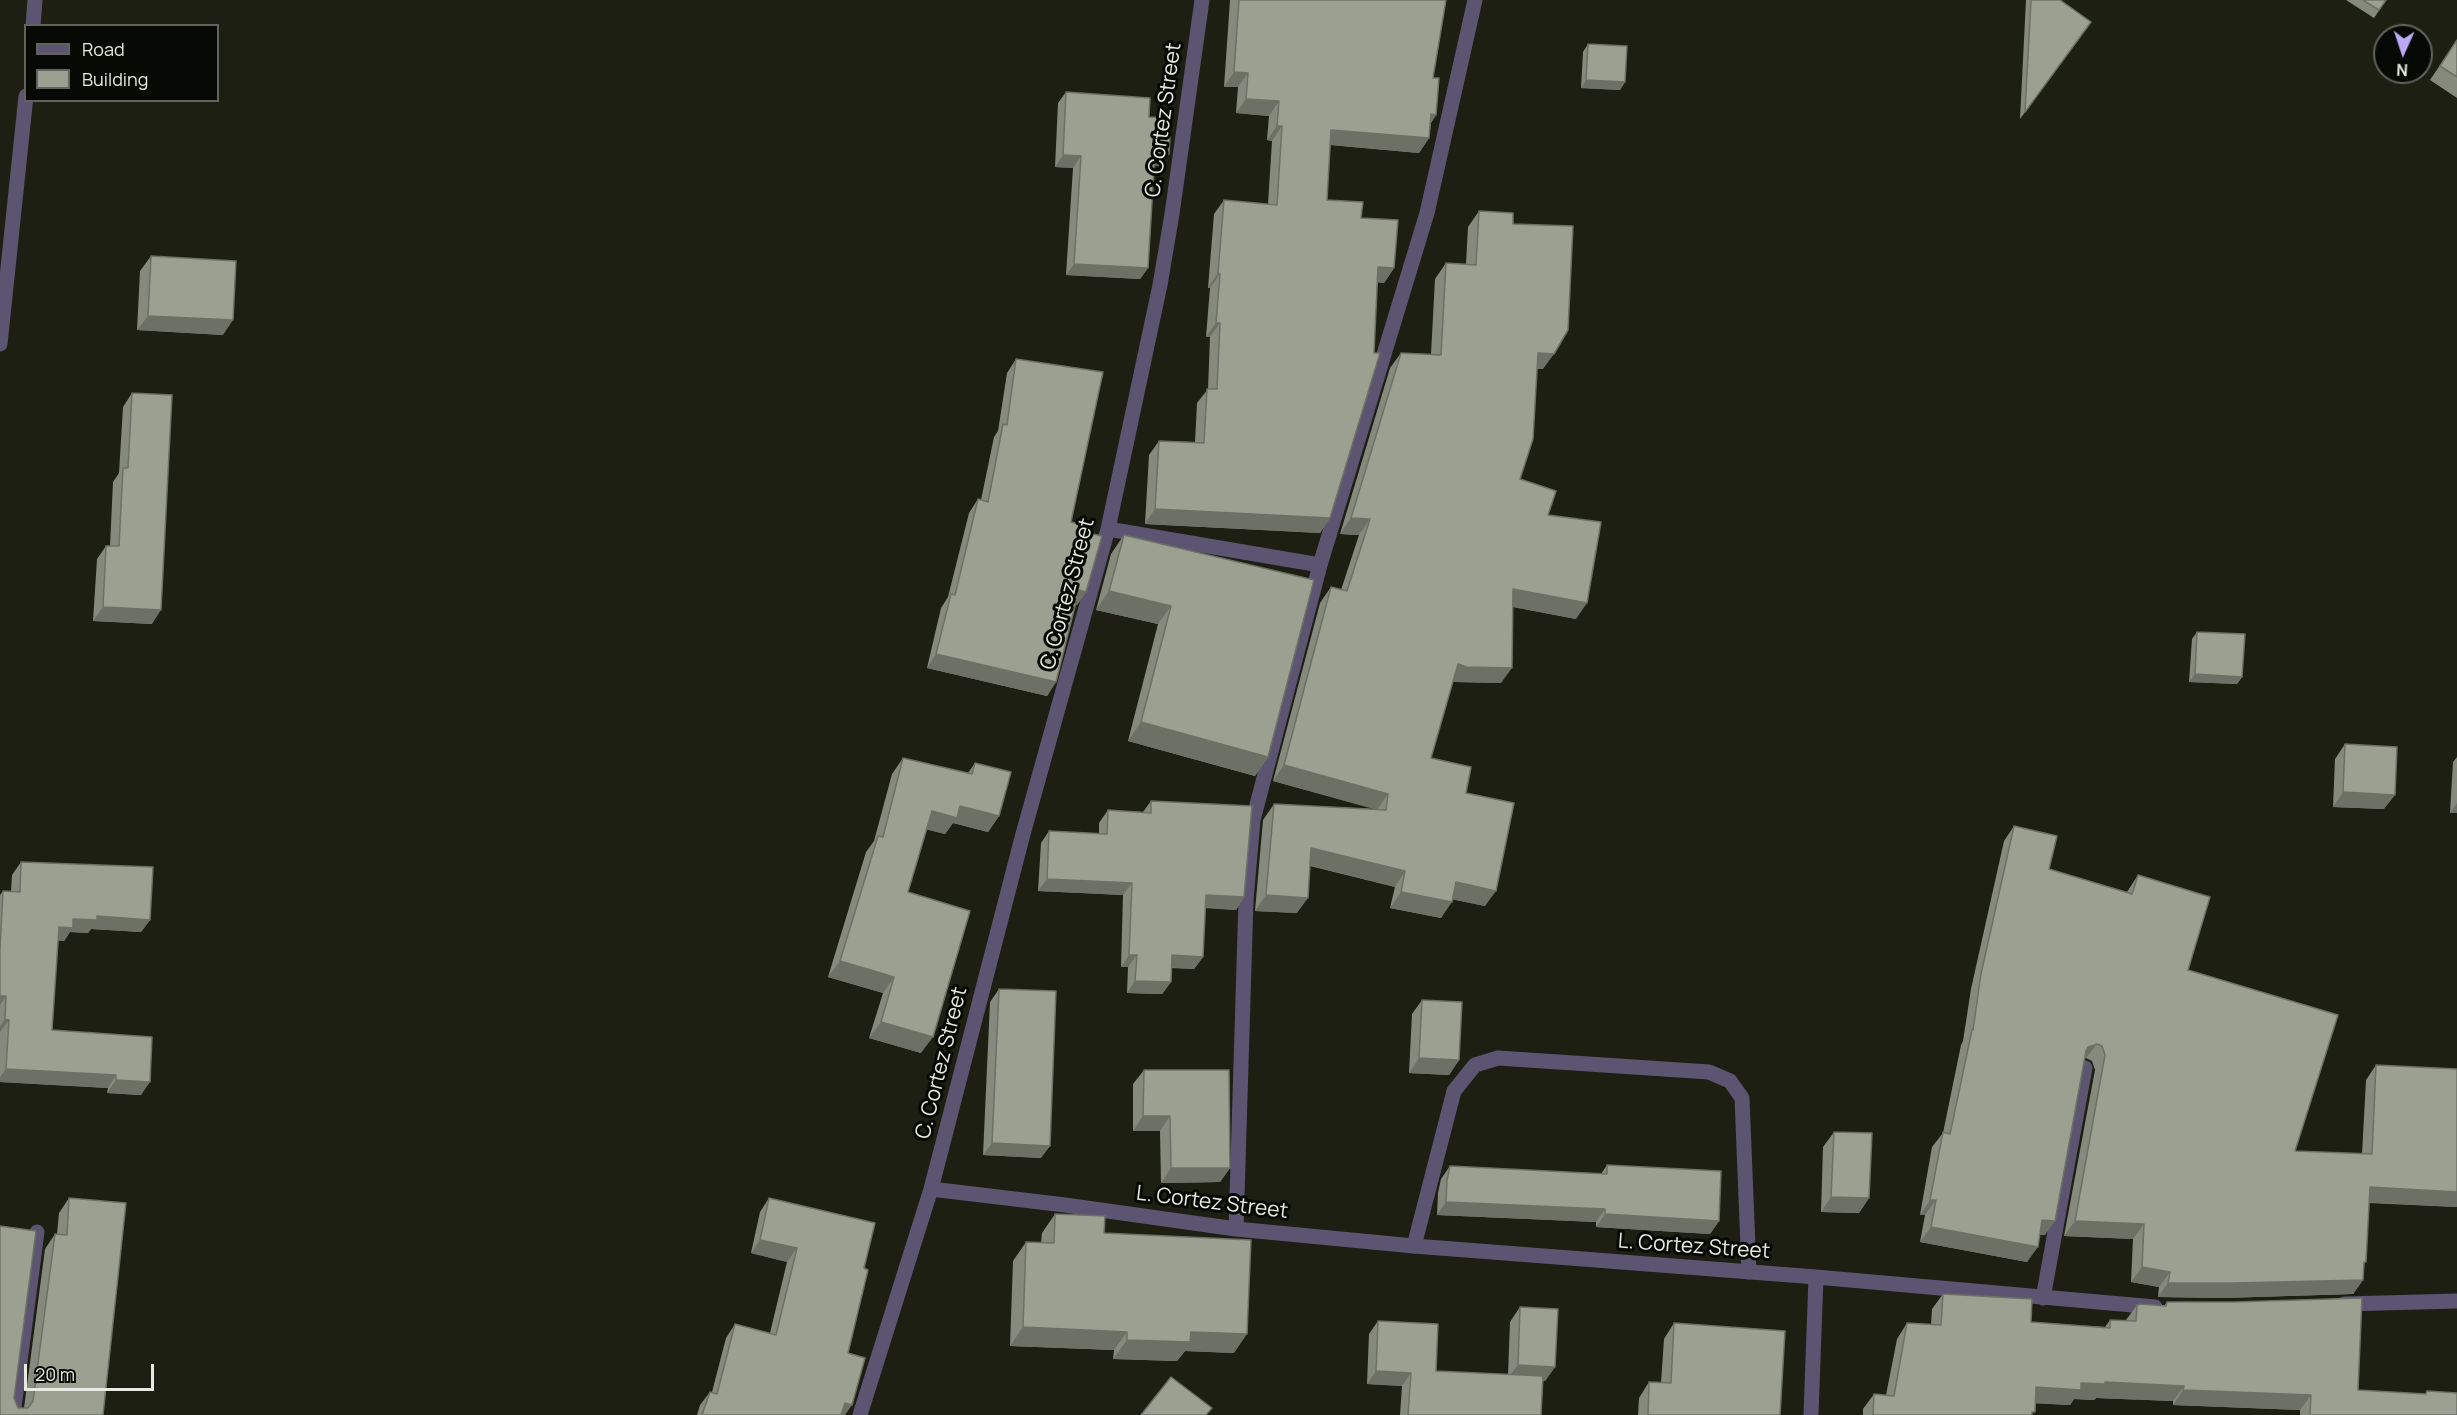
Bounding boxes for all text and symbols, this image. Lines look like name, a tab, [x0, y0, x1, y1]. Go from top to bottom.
legend	[24, 24, 219, 102]
north arrow	[2373, 24, 2433, 84]
text: Road	[82, 37, 125, 61]
street label: C. Cortez Street	[1141, 41, 1187, 199]
text: N	[2396, 59, 2408, 81]
text: Building	[82, 67, 148, 91]
street label: C. Cortez Street	[1036, 516, 1100, 672]
street label: C. Cortez Street	[911, 984, 973, 1142]
street label: L. Cortez Street	[1135, 1181, 1289, 1225]
street label: L. Cortez Street	[1617, 1229, 1771, 1265]
scale bar	[27, 1352, 158, 1390]
text: 20 m	[35, 1362, 75, 1386]

